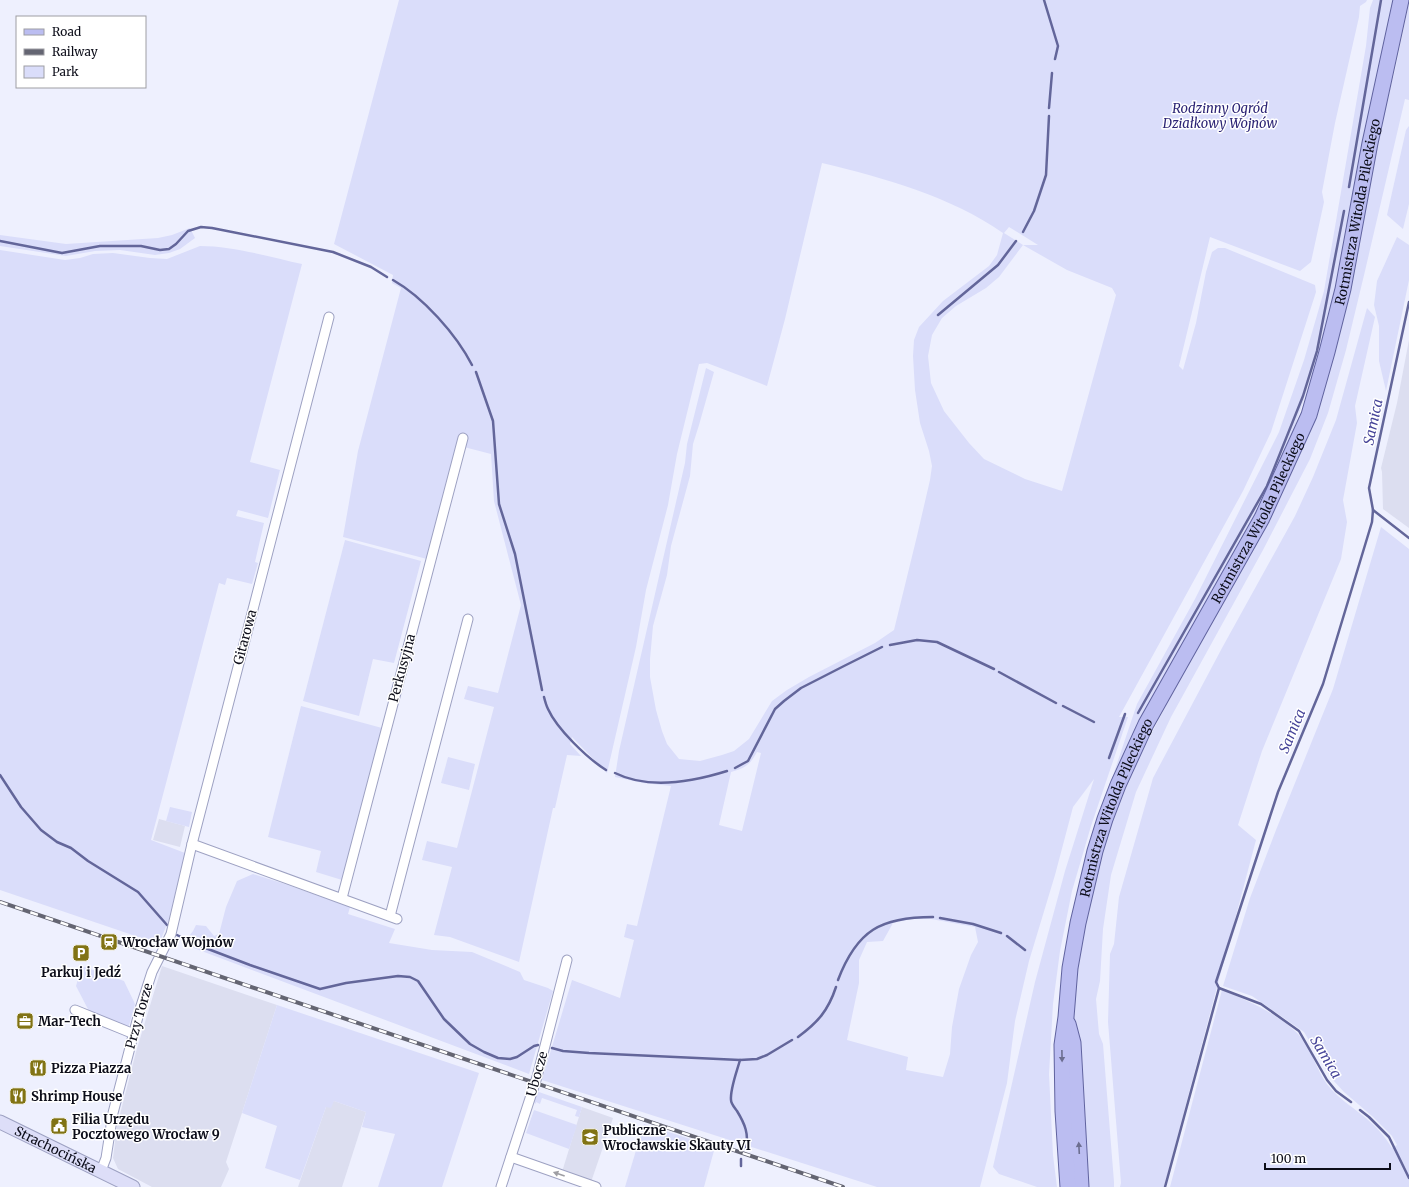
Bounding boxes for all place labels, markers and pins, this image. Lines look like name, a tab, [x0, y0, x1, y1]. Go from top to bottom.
station icon: Wrocław Wojnów	[99, 932, 119, 952]
place label: Wrocław Wojnów	[121, 934, 235, 951]
parking icon: Parkuj i Jedź	[71, 943, 91, 963]
place label: Parkuj i Jedź	[41, 964, 121, 981]
office icon: Mar-Tech	[15, 1011, 35, 1031]
place label: Mar-Tech	[38, 1013, 101, 1030]
restaurant icon: Pizza Piazza	[28, 1058, 48, 1078]
place label: Pizza Piazza	[51, 1060, 131, 1077]
restaurant icon: Shrimp House	[8, 1086, 28, 1106]
place label: Shrimp House	[31, 1088, 122, 1105]
place label: Filia Urzędu Pocztowego Wrocław 9	[72, 1111, 220, 1143]
public building icon: Filia Urzędu Pocztowego Wrocław 9	[49, 1116, 69, 1136]
place label: Publiczne Wrocławskie Skauty VI	[602, 1122, 751, 1154]
school or university icon: Publiczne Wrocławskie Skauty VI	[580, 1127, 600, 1147]

